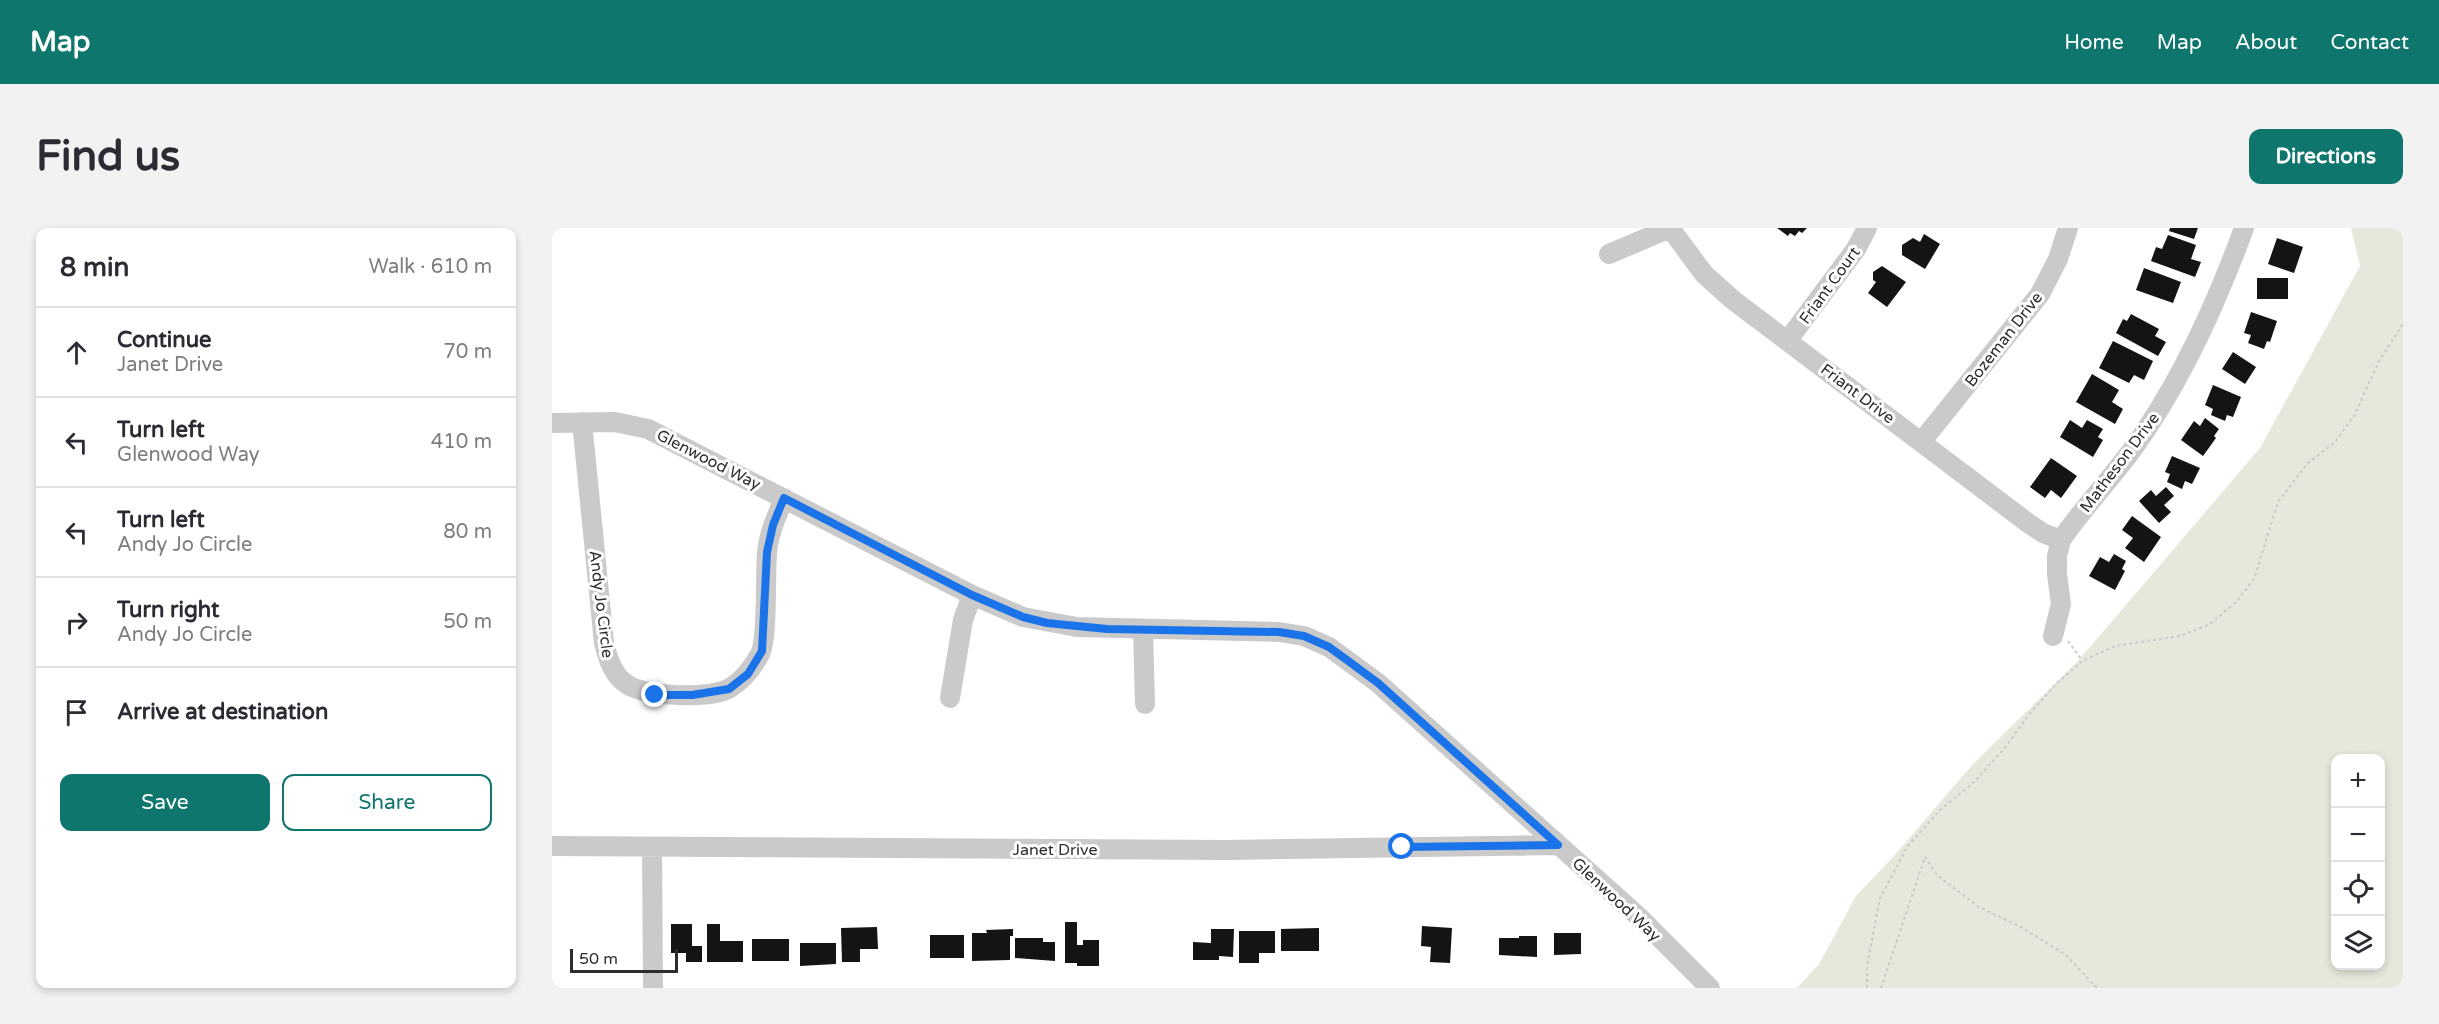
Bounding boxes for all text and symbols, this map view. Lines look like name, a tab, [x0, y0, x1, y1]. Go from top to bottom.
text: Map	[30, 25, 90, 59]
text: Home	[2064, 30, 2124, 55]
text: Map	[2157, 30, 2202, 55]
text: About	[2235, 30, 2297, 55]
text: Contact	[2330, 30, 2409, 55]
button: Directions	[2249, 129, 2403, 184]
text: Find us	[36, 131, 180, 182]
street label: Friant Court	[1795, 243, 1865, 328]
text: 8 min	[60, 252, 129, 283]
text: Walk · 610 m	[369, 255, 492, 279]
street label: Bozeman Drive	[1961, 288, 2047, 391]
text: Continue	[117, 327, 212, 353]
icon: ahead	[60, 336, 93, 369]
text: 70 m	[443, 340, 492, 364]
text: Janet Drive	[117, 353, 223, 377]
street label: Friant Drive	[1816, 359, 1898, 428]
street label: Matheson Drive	[2076, 409, 2164, 516]
text: Turn left	[117, 417, 205, 443]
street label: Glenwood Way	[653, 425, 764, 495]
icon: left	[60, 426, 93, 459]
text: 410 m	[431, 430, 492, 454]
text: Glenwood Way	[117, 443, 260, 467]
text: Turn left	[117, 507, 205, 533]
icon: left	[60, 516, 93, 549]
text: 80 m	[443, 520, 492, 544]
text: Andy Jo Circle	[117, 533, 252, 557]
street label: Andy Jo Circle	[584, 549, 618, 659]
text: Turn right	[117, 597, 219, 623]
icon: right	[60, 606, 93, 639]
text: 50 m	[443, 610, 492, 634]
text: Andy Jo Circle	[117, 623, 252, 647]
route end	[641, 681, 667, 707]
icon: arrive	[60, 696, 93, 729]
text: Arrive at destination	[117, 699, 328, 725]
map controls	[2331, 754, 2385, 970]
button: +	[2331, 754, 2385, 808]
button: Save	[60, 774, 270, 831]
button: Share	[282, 774, 492, 831]
button: −	[2331, 808, 2385, 862]
route start	[1388, 833, 1414, 859]
street label: Janet Drive	[1013, 840, 1097, 860]
street label: Glenwood Way	[1568, 854, 1665, 946]
button: locate	[2331, 862, 2385, 916]
button: layers	[2331, 916, 2385, 970]
scale bar	[570, 946, 678, 974]
text: 50 m	[579, 949, 618, 969]

